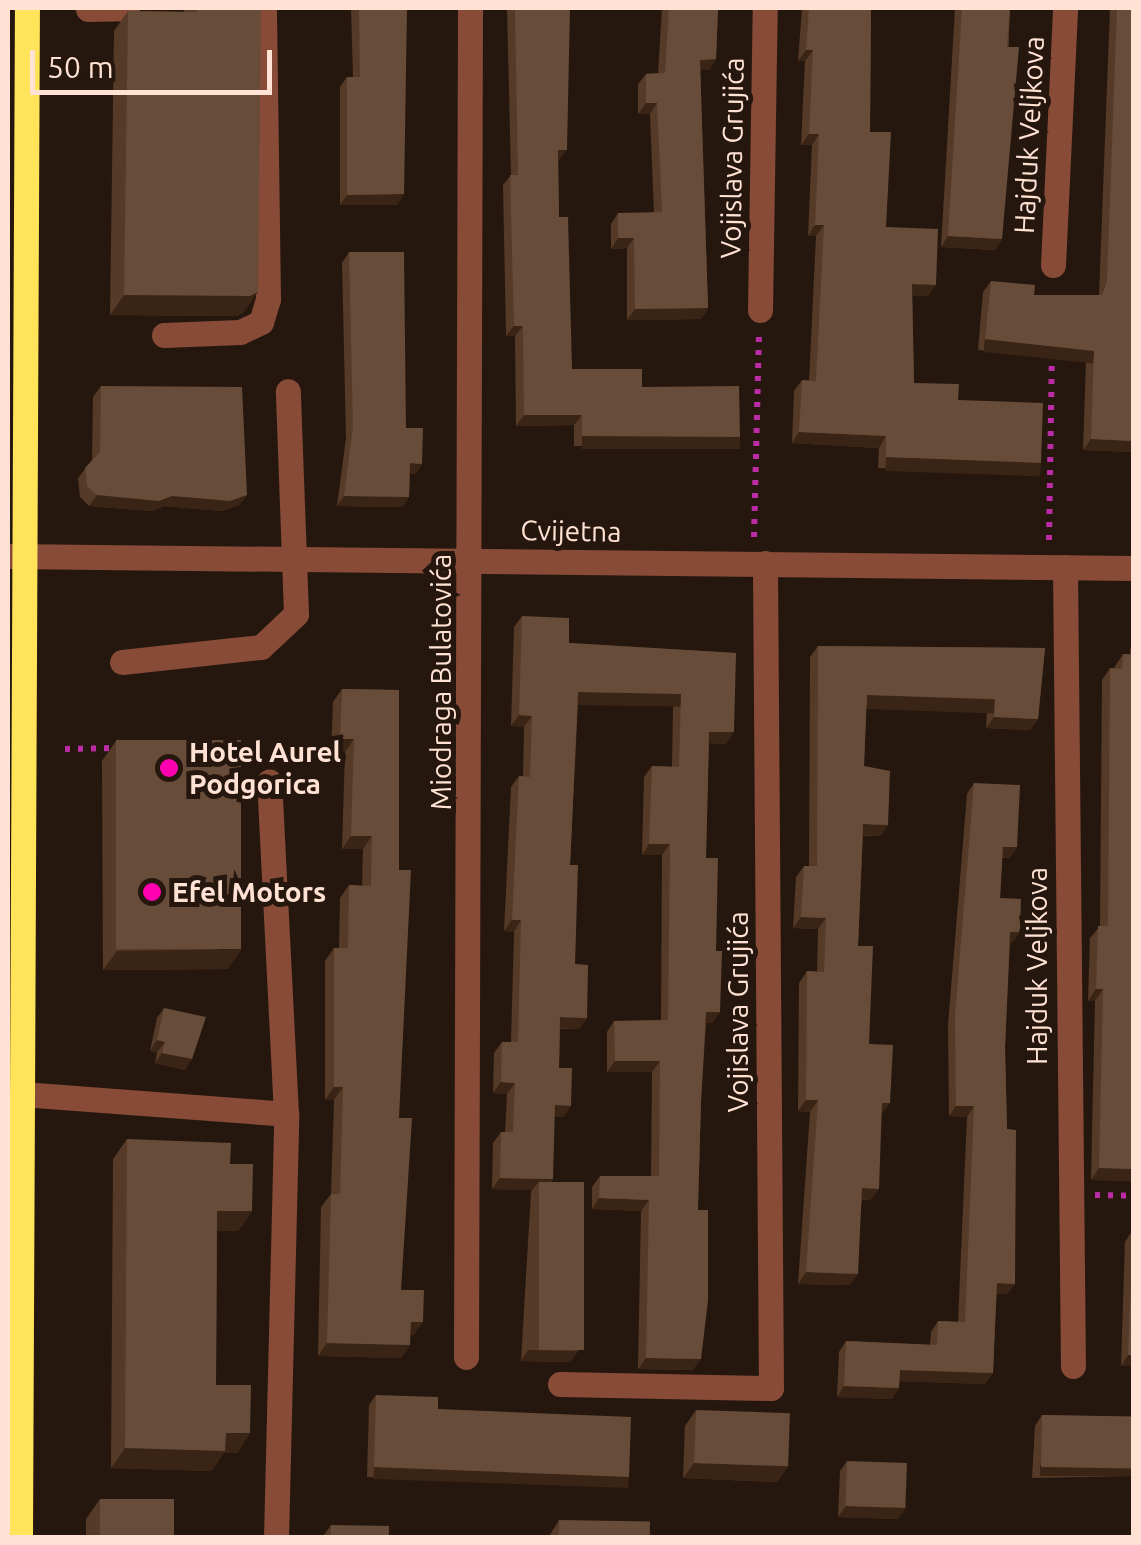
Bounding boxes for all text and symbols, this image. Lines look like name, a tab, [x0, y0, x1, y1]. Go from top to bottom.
scale bar	[35, 30, 278, 92]
street label: Hajduk Veljkova	[1007, 35, 1051, 235]
text: 50 m	[47, 50, 114, 84]
street label: Vojislava Grujića	[713, 57, 751, 259]
street label: Cvijetna	[520, 513, 622, 549]
street label: Miodraga Bulatovića	[424, 554, 458, 810]
place label: Hotel Aurel Podgorica	[189, 735, 341, 801]
marker: Hotel Aurel Podgorica	[158, 757, 180, 779]
street label: Hajduk Veljkova	[1020, 867, 1054, 1065]
place label: Efel Motors	[172, 875, 326, 909]
marker: Efel Motors	[141, 881, 163, 903]
street label: Vojislava Grujića	[721, 911, 755, 1113]

